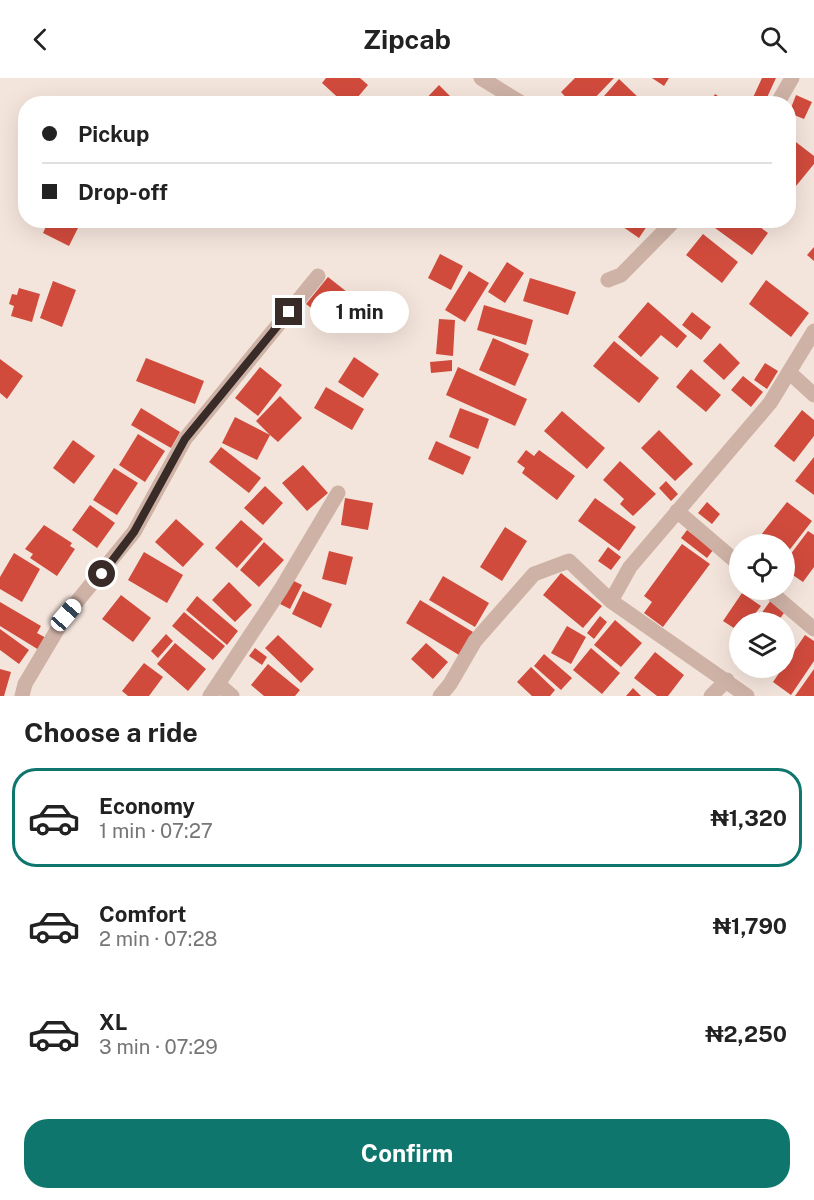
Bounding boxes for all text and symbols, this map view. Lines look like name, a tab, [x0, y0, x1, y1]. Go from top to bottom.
icon: back	[24, 23, 57, 56]
text: Zipcab	[363, 23, 451, 55]
icon: search	[757, 23, 790, 56]
text: Pickup	[78, 121, 149, 147]
text: Drop-off	[78, 179, 168, 205]
callout: 1 min	[310, 291, 409, 333]
route end	[275, 298, 302, 325]
text: 1 min	[335, 300, 384, 324]
map controls	[729, 534, 795, 678]
button: locate	[729, 534, 795, 600]
route start	[88, 560, 115, 587]
car	[47, 596, 85, 634]
button: layers	[729, 612, 795, 678]
text: Choose a ride	[24, 716, 198, 748]
icon: car	[27, 791, 81, 845]
text: Economy	[99, 793, 195, 819]
text: ₦1,320	[710, 805, 787, 831]
text: 1 min · 07:27	[99, 819, 213, 843]
icon: car	[27, 899, 81, 953]
text: Comfort	[99, 901, 186, 927]
text: ₦1,790	[713, 913, 787, 939]
text: 2 min · 07:28	[99, 927, 218, 951]
icon: car	[27, 1007, 81, 1061]
text: XL	[99, 1009, 127, 1035]
text: ₦2,250	[705, 1021, 787, 1047]
text: 3 min · 07:29	[99, 1035, 218, 1059]
button: Confirm	[24, 1119, 790, 1188]

